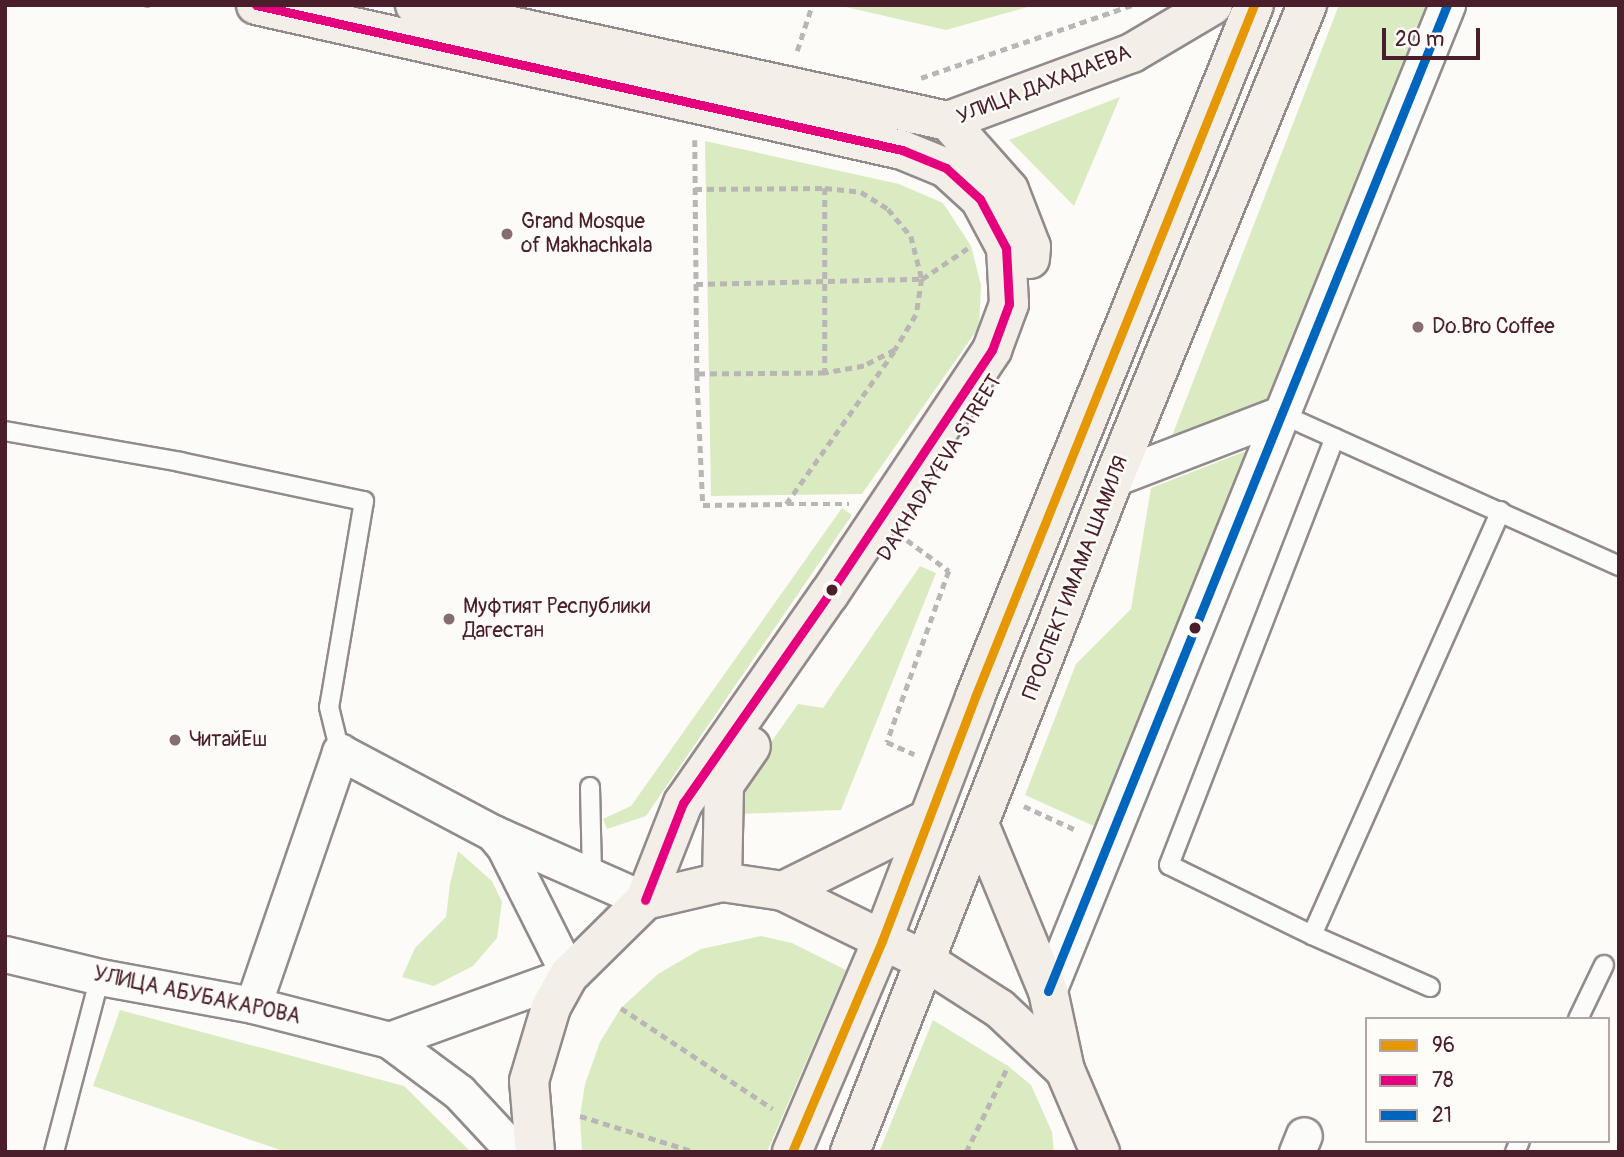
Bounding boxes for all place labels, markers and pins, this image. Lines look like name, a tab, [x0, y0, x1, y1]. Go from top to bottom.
place label: Grand Mosque of Makhachkala	[521, 209, 652, 259]
marker: Grand Mosque of Makhachkala	[499, 226, 515, 242]
place label: Do.Bro Coffee	[1432, 314, 1555, 340]
marker: Do.Bro Coffee	[1410, 319, 1426, 335]
unlabelled marker	[825, 583, 839, 597]
place label: Муфтият Республики Дагестан	[463, 594, 650, 644]
marker: Муфтият Республики Дагестан	[441, 611, 457, 627]
unlabelled marker	[1188, 621, 1202, 635]
place label: ЧитайЕш	[189, 727, 267, 753]
marker: ЧитайЕш	[167, 732, 183, 748]

